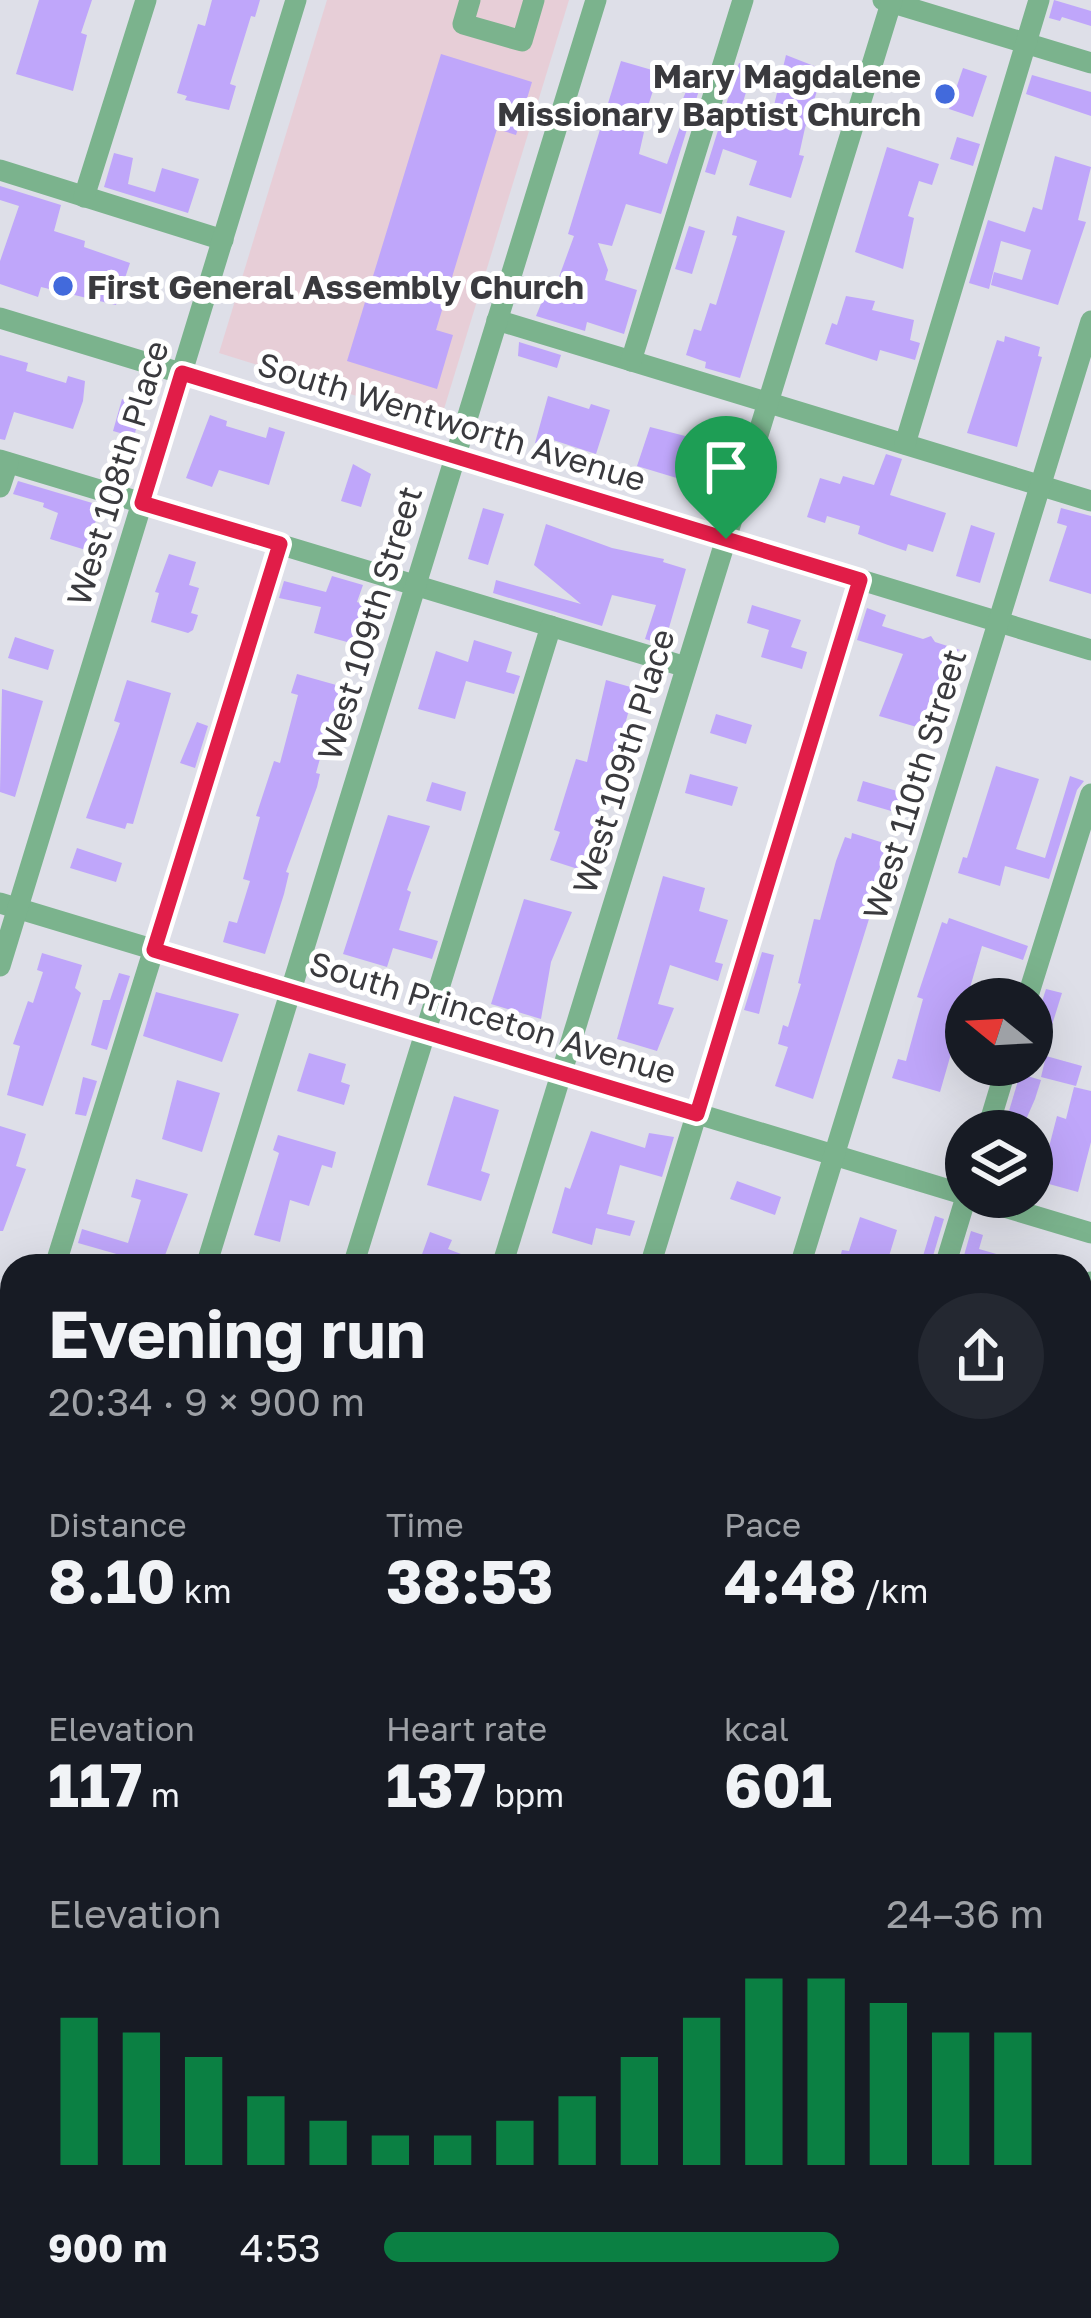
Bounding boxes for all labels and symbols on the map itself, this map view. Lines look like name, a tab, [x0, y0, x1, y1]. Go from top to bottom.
place label: Mary Magdalene Missionary Baptist Church	[497, 56, 921, 133]
marker: Mary Magdalene Missionary Baptist Church	[932, 81, 958, 107]
place label: First General Assembly Church	[87, 267, 584, 306]
marker: First General Assembly Church	[50, 273, 76, 299]
street label: West 108th Place	[58, 336, 176, 610]
street label: South Wentworth Avenue	[253, 343, 651, 499]
pin	[675, 416, 777, 539]
street label: West 109th Street	[309, 481, 429, 765]
street label: West 109th Place	[564, 624, 682, 898]
street label: West 110th Street	[854, 644, 974, 924]
street label: South Princeton Avenue	[305, 943, 681, 1091]
north arrow	[945, 978, 1053, 1086]

